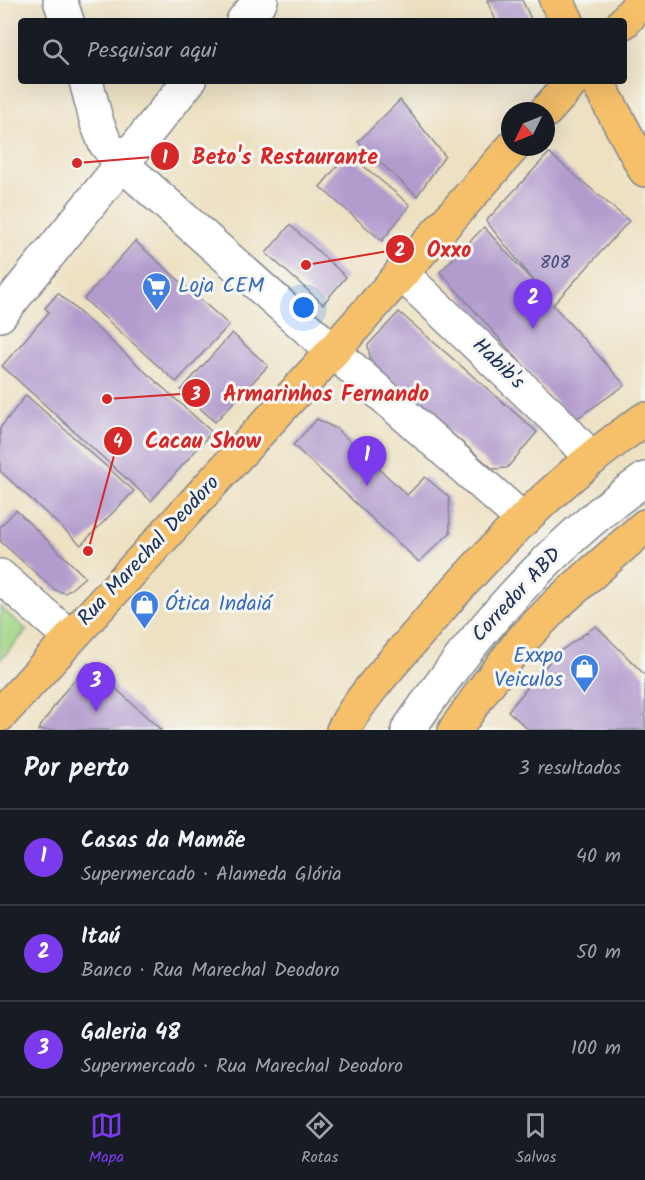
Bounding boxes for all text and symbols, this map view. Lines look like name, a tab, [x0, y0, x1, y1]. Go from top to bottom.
search box	[18, 18, 627, 84]
text: Pesquisar aqui	[87, 34, 217, 69]
icon: search	[39, 35, 72, 68]
north arrow	[501, 102, 555, 156]
callout: Beto's Restaurante	[150, 136, 390, 176]
text: Beto's Restaurante	[192, 141, 378, 176]
text: 1	[162, 144, 168, 173]
callout: Oxxo	[385, 229, 484, 269]
text: Oxxo	[427, 234, 471, 269]
text: 2	[395, 237, 405, 266]
house number: 808	[540, 249, 570, 278]
supermarket icon: Loja CEM	[141, 270, 173, 312]
place label: Loja CEM	[178, 270, 264, 303]
pin: 2	[514, 280, 552, 329]
your location	[289, 293, 318, 322]
street label: Habib's	[464, 330, 532, 398]
callout: Armarinhos Fernando	[181, 373, 441, 413]
text: Armarinhos Fernando	[223, 378, 429, 413]
text: 3	[190, 381, 201, 410]
callout: Cacau Show	[103, 421, 273, 461]
text: Cacau Show	[145, 425, 261, 460]
text: 4	[113, 428, 123, 457]
pin: 1	[348, 436, 386, 486]
street label: Rua Marechal Deodoro	[70, 468, 228, 634]
street label: Corredor ABD	[464, 540, 570, 650]
shop icon: Ótica Indaiá	[128, 588, 160, 630]
place label: Ótica Indaiá	[165, 588, 274, 621]
place label: Exxpo Veiculos	[494, 640, 563, 697]
shop icon: Exxpo Veiculos	[568, 652, 600, 694]
pin: 3	[76, 662, 116, 712]
text: Por perto	[24, 748, 129, 790]
text: 3 resultados	[518, 753, 621, 785]
text: Casas da Mamãe	[81, 824, 246, 859]
text: 1	[40, 841, 47, 873]
text: 40 m	[576, 841, 621, 873]
text: Supermercado · Alameda Glória	[81, 859, 342, 891]
text: Itaú	[81, 920, 119, 955]
text: 2	[38, 937, 49, 969]
text: 50 m	[576, 937, 621, 969]
text: Banco · Rua Marechal Deodoro	[81, 955, 340, 987]
text: Galeria 48	[81, 1016, 180, 1051]
text: 3	[38, 1033, 49, 1065]
text: 100 m	[571, 1033, 621, 1065]
text: Supermercado · Rua Marechal Deodoro	[81, 1051, 403, 1083]
tab: Mapa	[89, 1109, 124, 1170]
tab: Rotas	[301, 1109, 338, 1170]
tab: Salvos	[516, 1109, 556, 1170]

